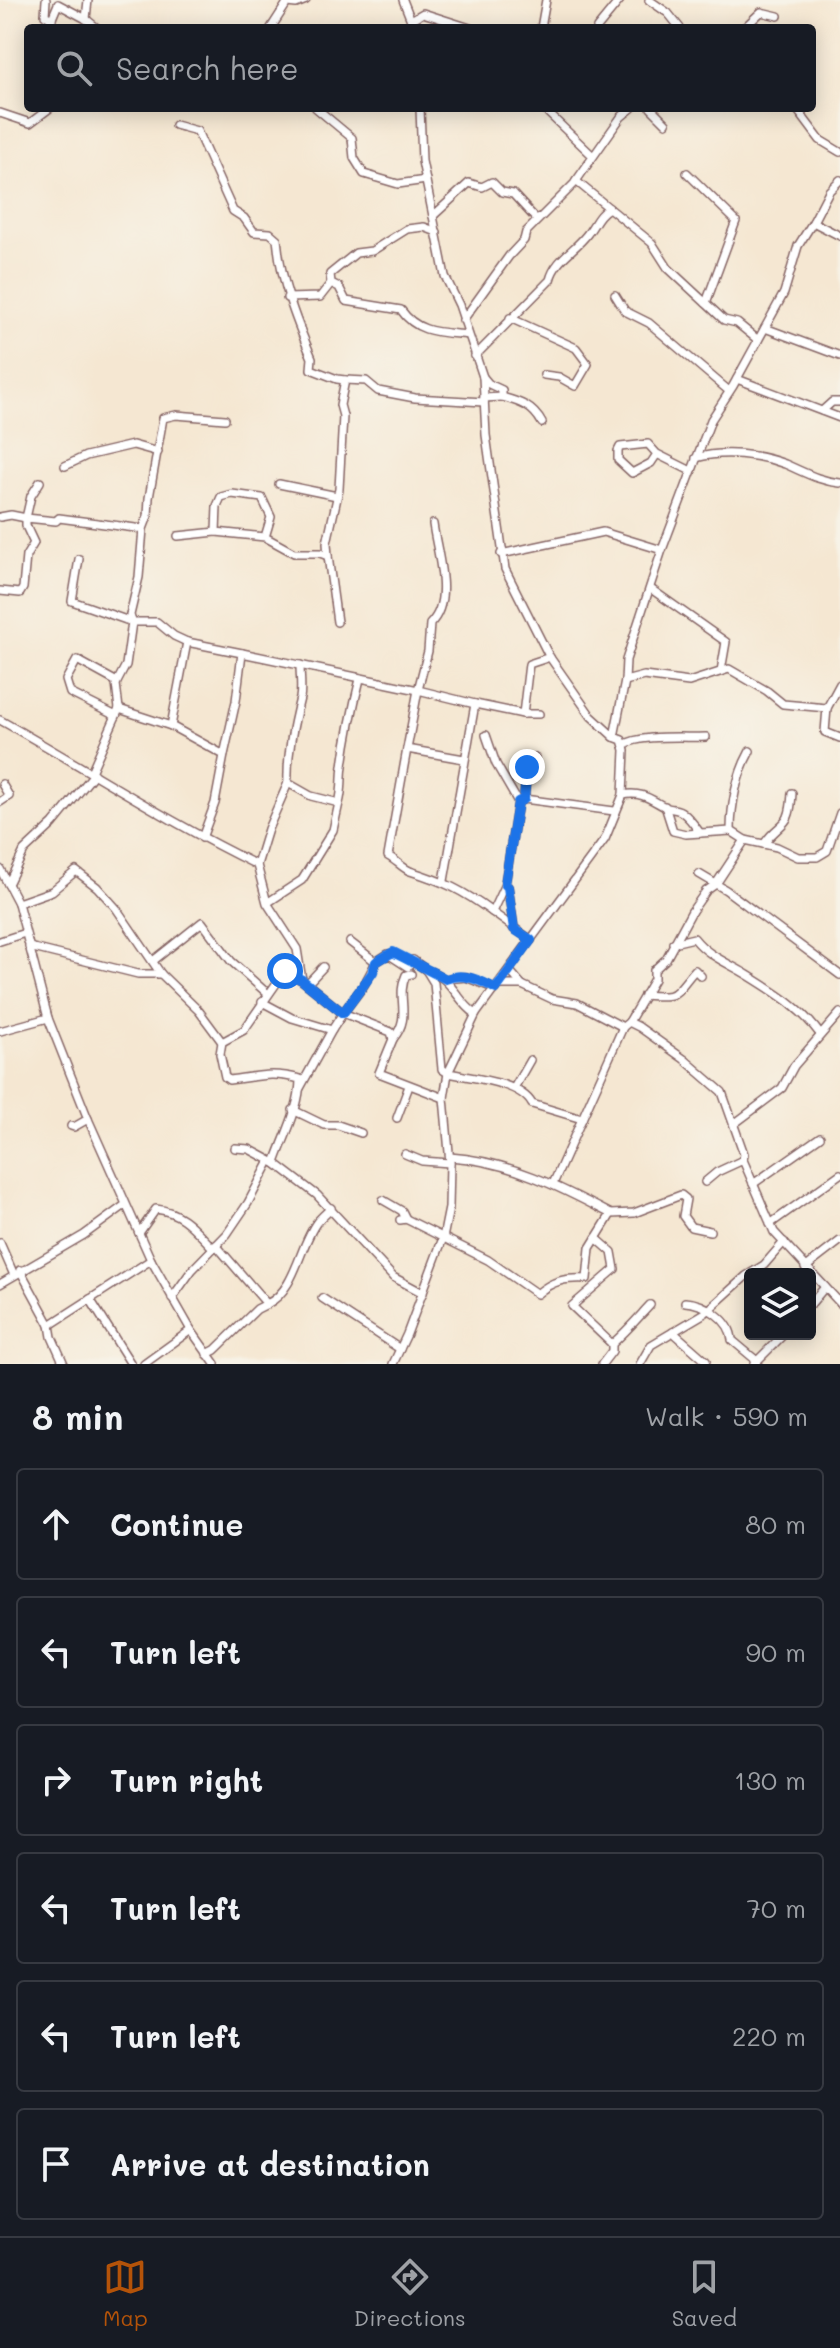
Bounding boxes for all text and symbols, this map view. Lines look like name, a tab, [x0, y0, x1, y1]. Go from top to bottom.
search box	[24, 24, 816, 112]
icon: search	[52, 46, 96, 90]
text: Search here	[116, 48, 299, 88]
route end	[509, 749, 545, 785]
route start	[267, 953, 303, 989]
map controls	[744, 1268, 816, 1340]
button: layers	[744, 1268, 816, 1340]
text: 8 min	[32, 1394, 123, 1439]
text: Walk · 590 m	[645, 1399, 808, 1433]
icon: ahead	[34, 1502, 78, 1546]
text: Continue	[110, 1504, 243, 1544]
text: 80 m	[745, 1507, 806, 1541]
icon: left	[34, 1630, 78, 1674]
text: Turn left	[110, 1632, 241, 1672]
text: 90 m	[746, 1635, 806, 1669]
icon: right	[34, 1758, 78, 1802]
text: Turn right	[110, 1760, 263, 1800]
text: 130 m	[734, 1763, 806, 1797]
icon: left	[34, 1886, 78, 1930]
text: Turn left	[110, 1888, 241, 1928]
text: 70 m	[746, 1891, 806, 1925]
icon: left	[34, 2014, 78, 2058]
text: Turn left	[110, 2016, 241, 2056]
text: 220 m	[732, 2019, 806, 2053]
icon: arrive	[34, 2142, 78, 2186]
text: Arrive at destination	[110, 2144, 430, 2184]
tab: Map	[103, 2255, 148, 2332]
tab: Directions	[354, 2255, 466, 2332]
tab: Saved	[672, 2255, 737, 2332]

